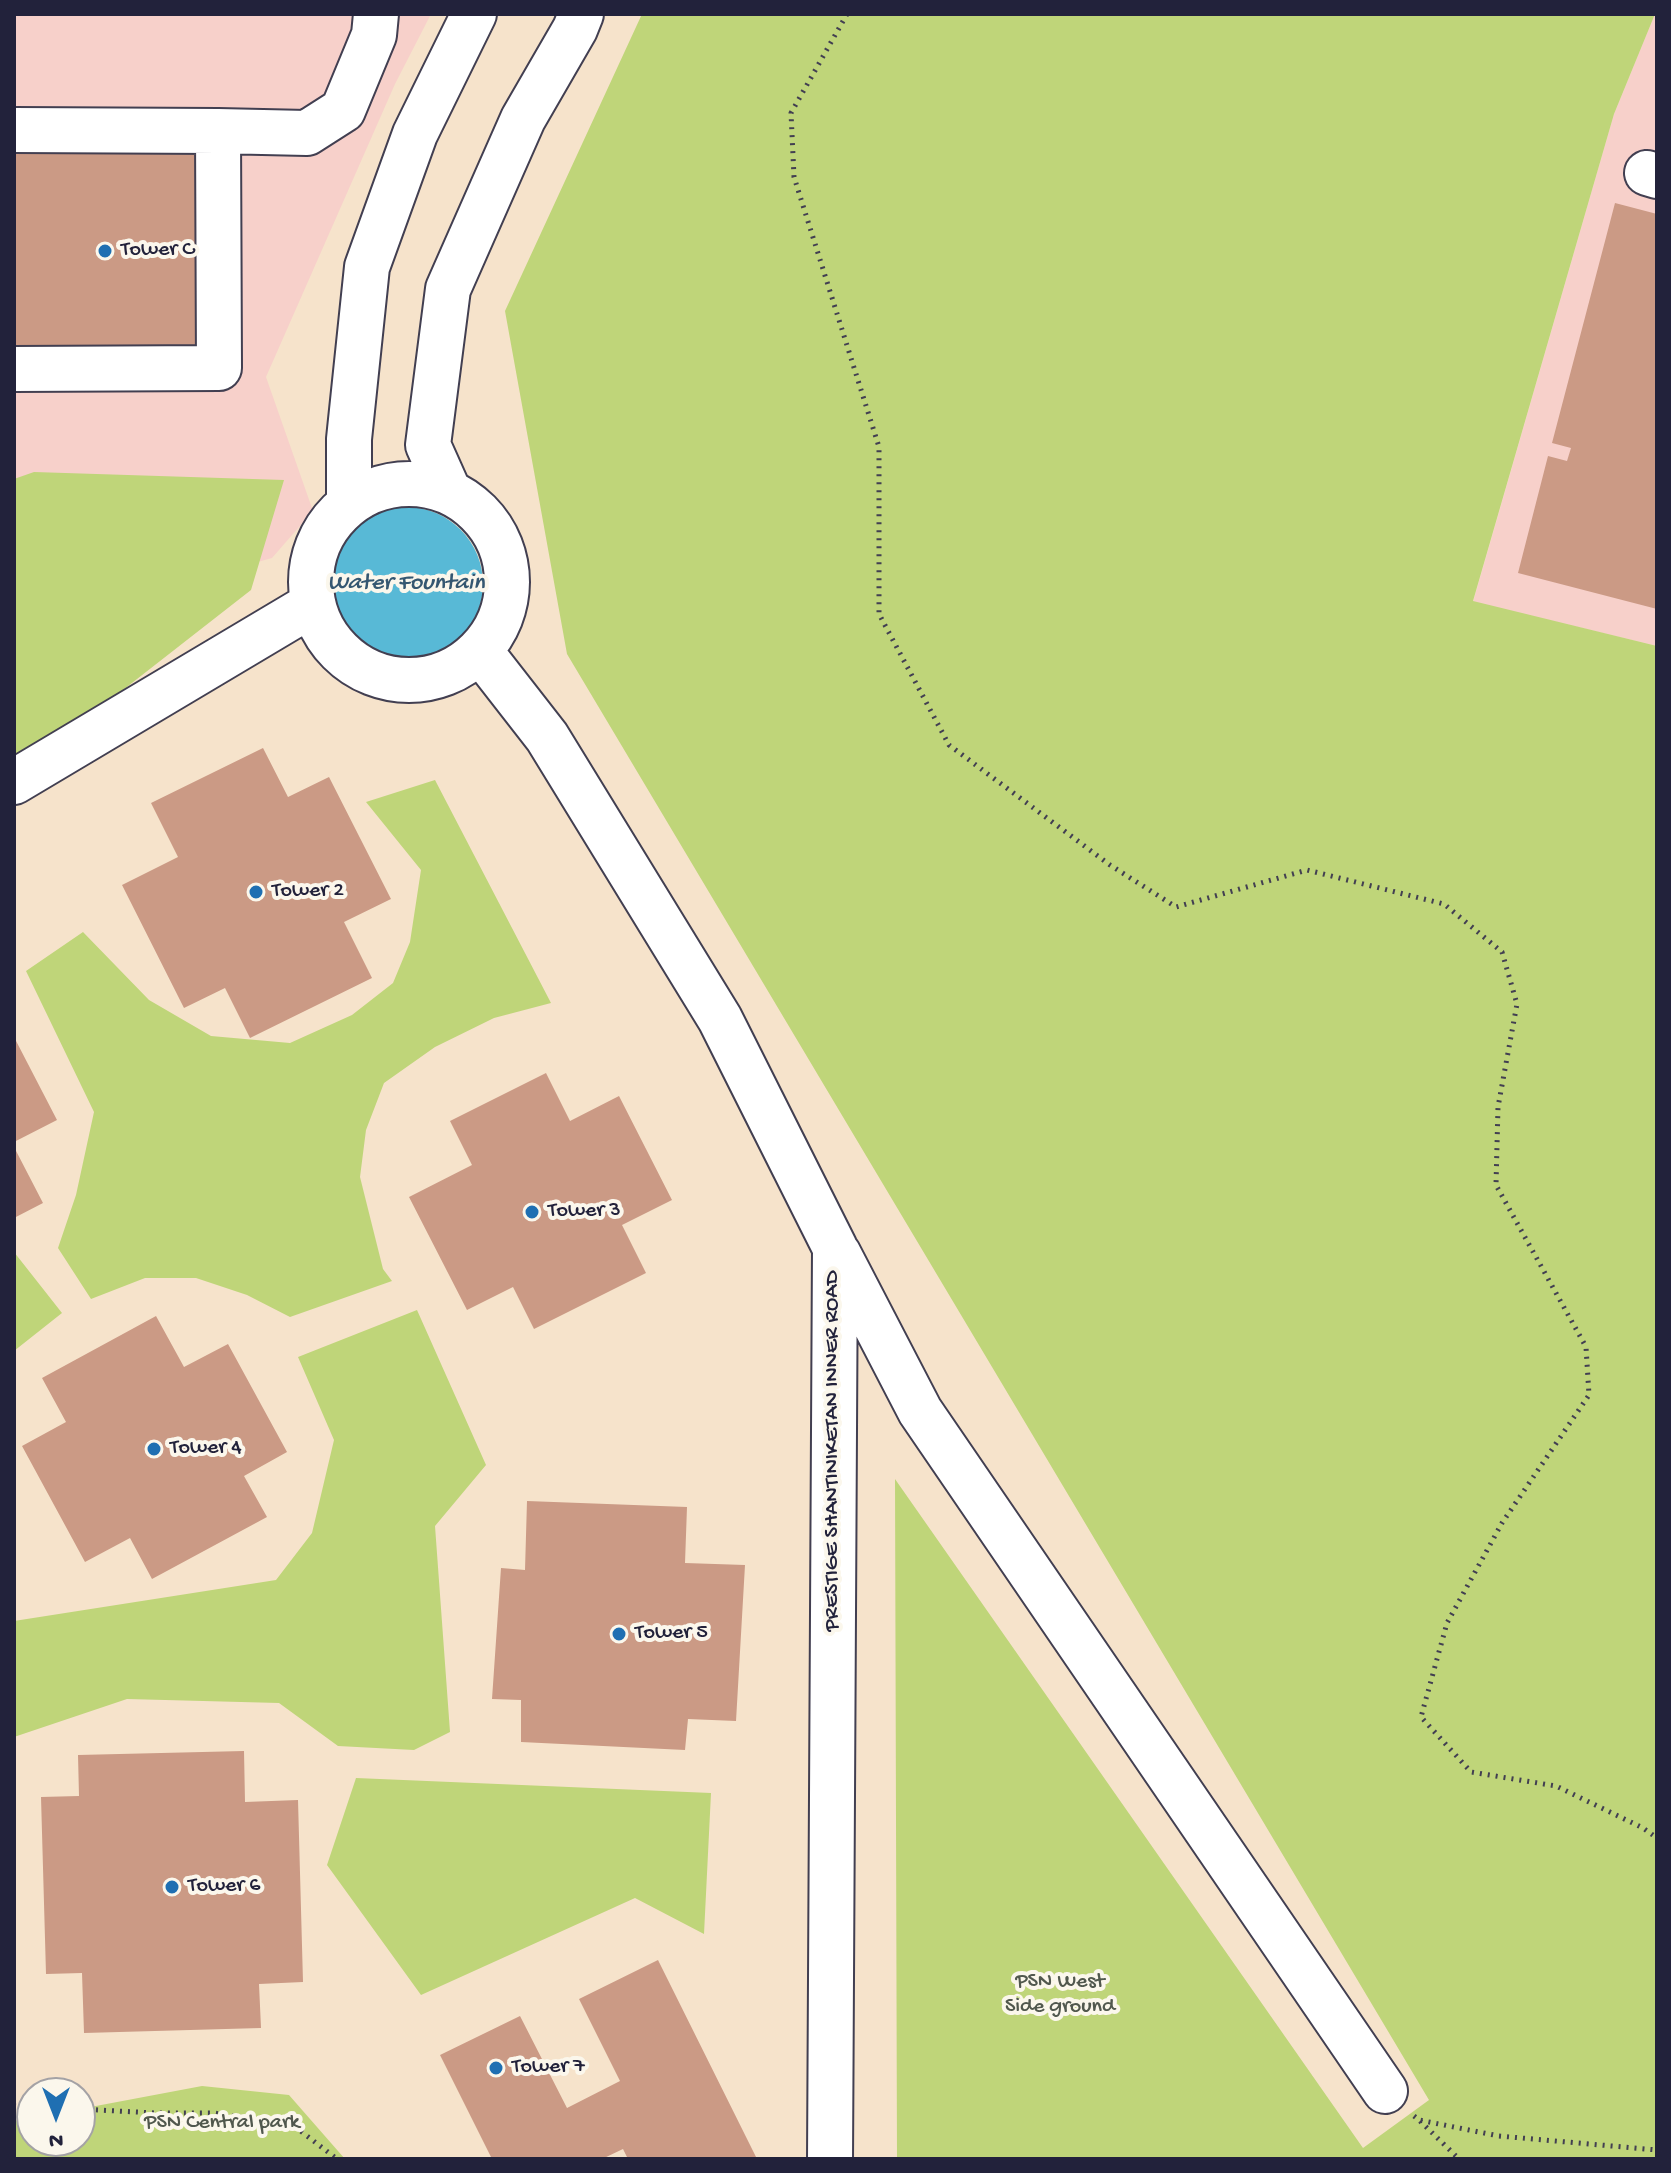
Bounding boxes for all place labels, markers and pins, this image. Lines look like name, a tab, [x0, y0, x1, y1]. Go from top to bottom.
place label: Tower C	[121, 238, 194, 264]
marker: Tower C	[96, 242, 114, 260]
place label: Tower 2	[272, 879, 344, 905]
marker: Tower 2	[247, 883, 265, 901]
place label: Tower 3	[548, 1199, 621, 1225]
marker: Tower 3	[523, 1203, 541, 1221]
place label: Tower 4	[170, 1436, 242, 1462]
marker: Tower 4	[145, 1440, 163, 1458]
place label: Tower 5	[635, 1621, 708, 1647]
marker: Tower 5	[610, 1625, 628, 1643]
place label: Tower 6	[188, 1874, 260, 1900]
marker: Tower 6	[163, 1878, 181, 1896]
place label: Tower 7	[512, 2055, 585, 2081]
marker: Tower 7	[487, 2059, 505, 2077]

